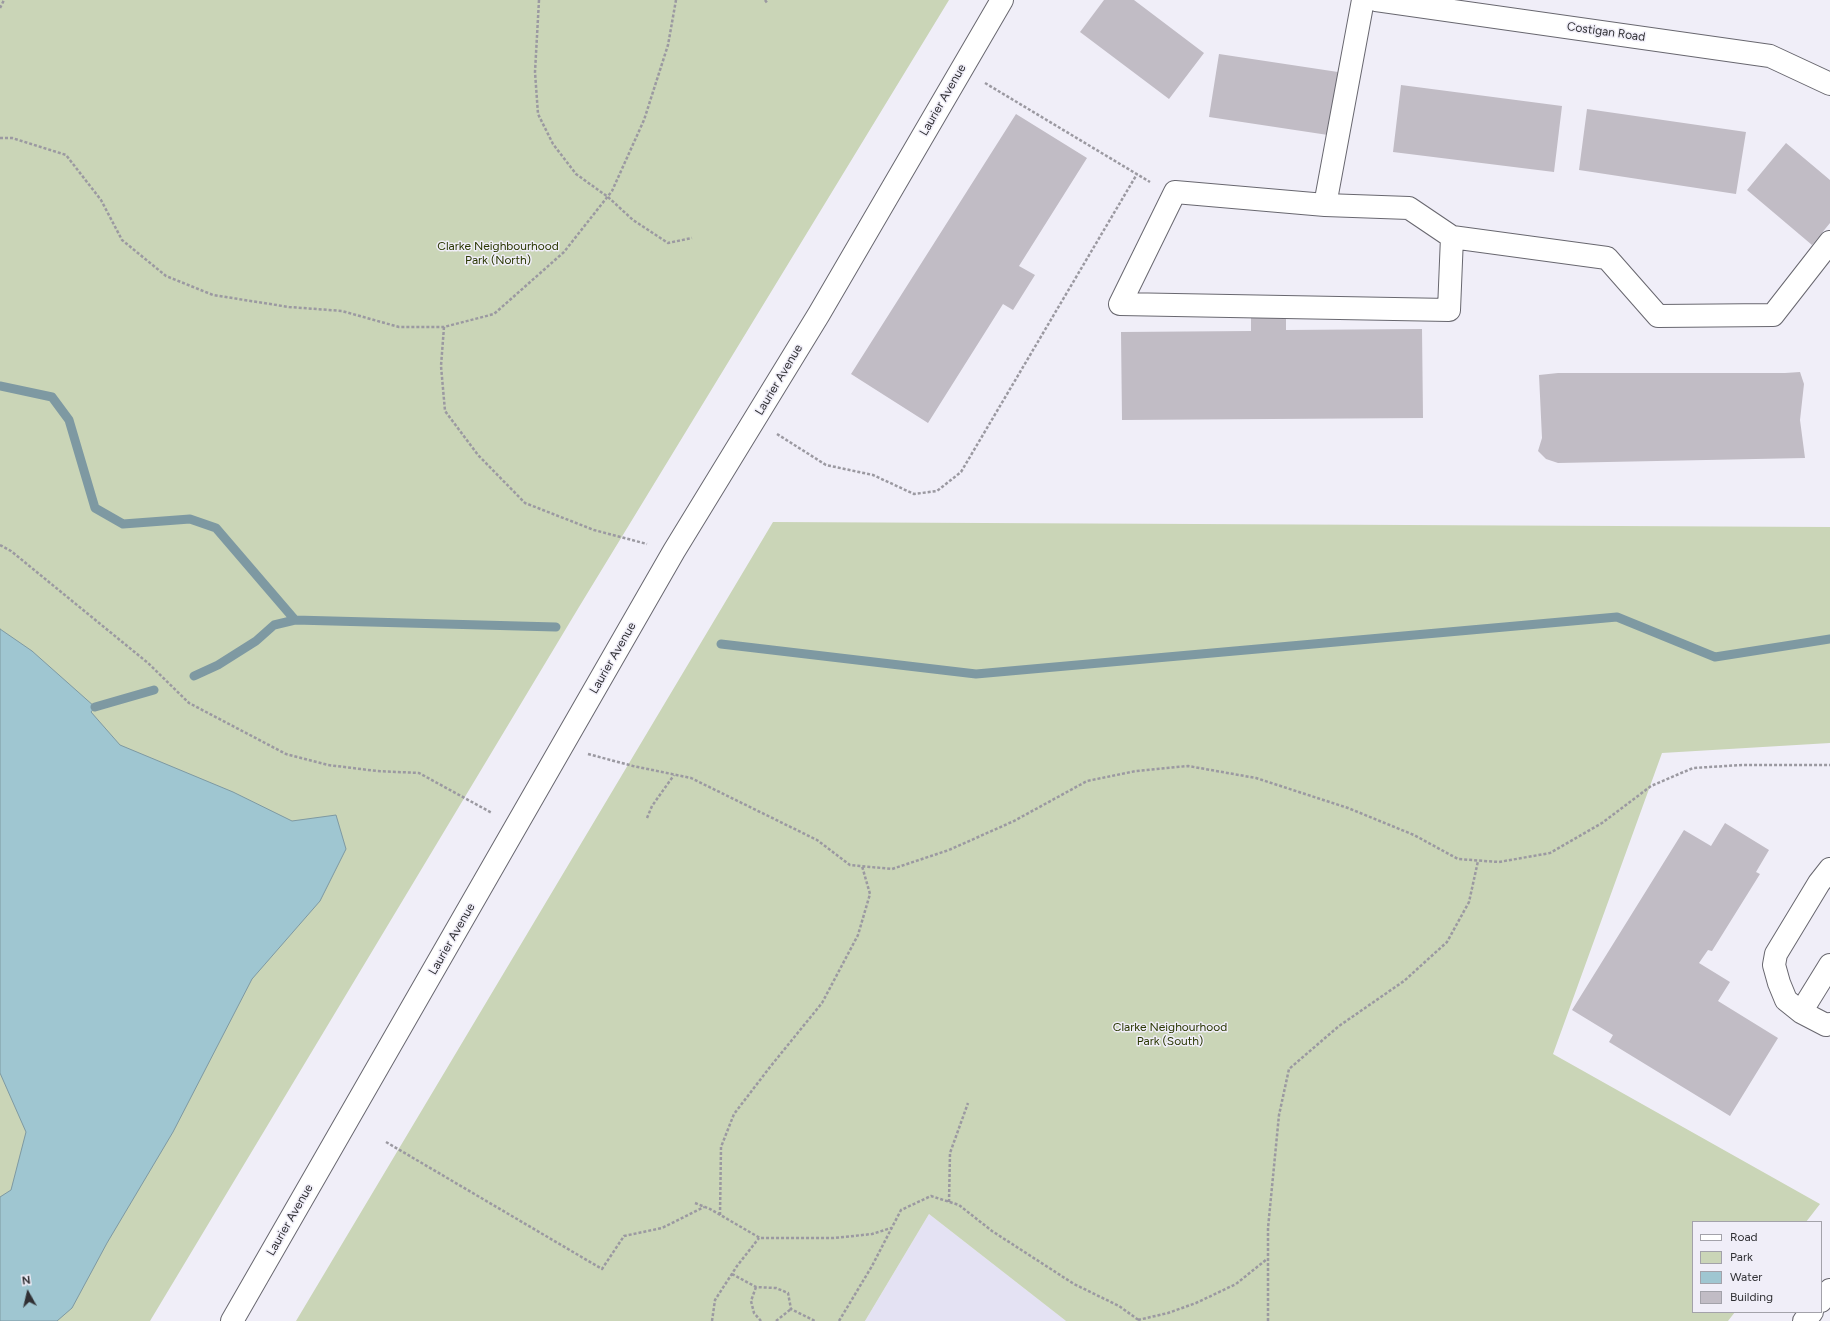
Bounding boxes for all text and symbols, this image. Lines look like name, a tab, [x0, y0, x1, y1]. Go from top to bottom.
street label: Costigan Road	[1566, 19, 1646, 45]
street label: Laurier Avenue	[917, 62, 969, 138]
park label: Clarke Neighbourhood Park (North)	[437, 239, 559, 267]
street label: Laurier Avenue	[752, 342, 806, 418]
street label: Laurier Avenue	[587, 620, 639, 696]
street label: Laurier Avenue	[426, 901, 478, 977]
park label: Clarke Neighourhood Park (South)	[1113, 1020, 1227, 1048]
street label: Laurier Avenue	[264, 1182, 316, 1258]
legend	[1692, 1221, 1822, 1313]
text: Road	[1730, 1230, 1758, 1244]
text: Park	[1730, 1250, 1753, 1264]
text: Water	[1730, 1270, 1762, 1284]
north arrow	[8, 1273, 48, 1313]
text: N	[21, 1274, 31, 1288]
text: Building	[1730, 1290, 1773, 1304]

